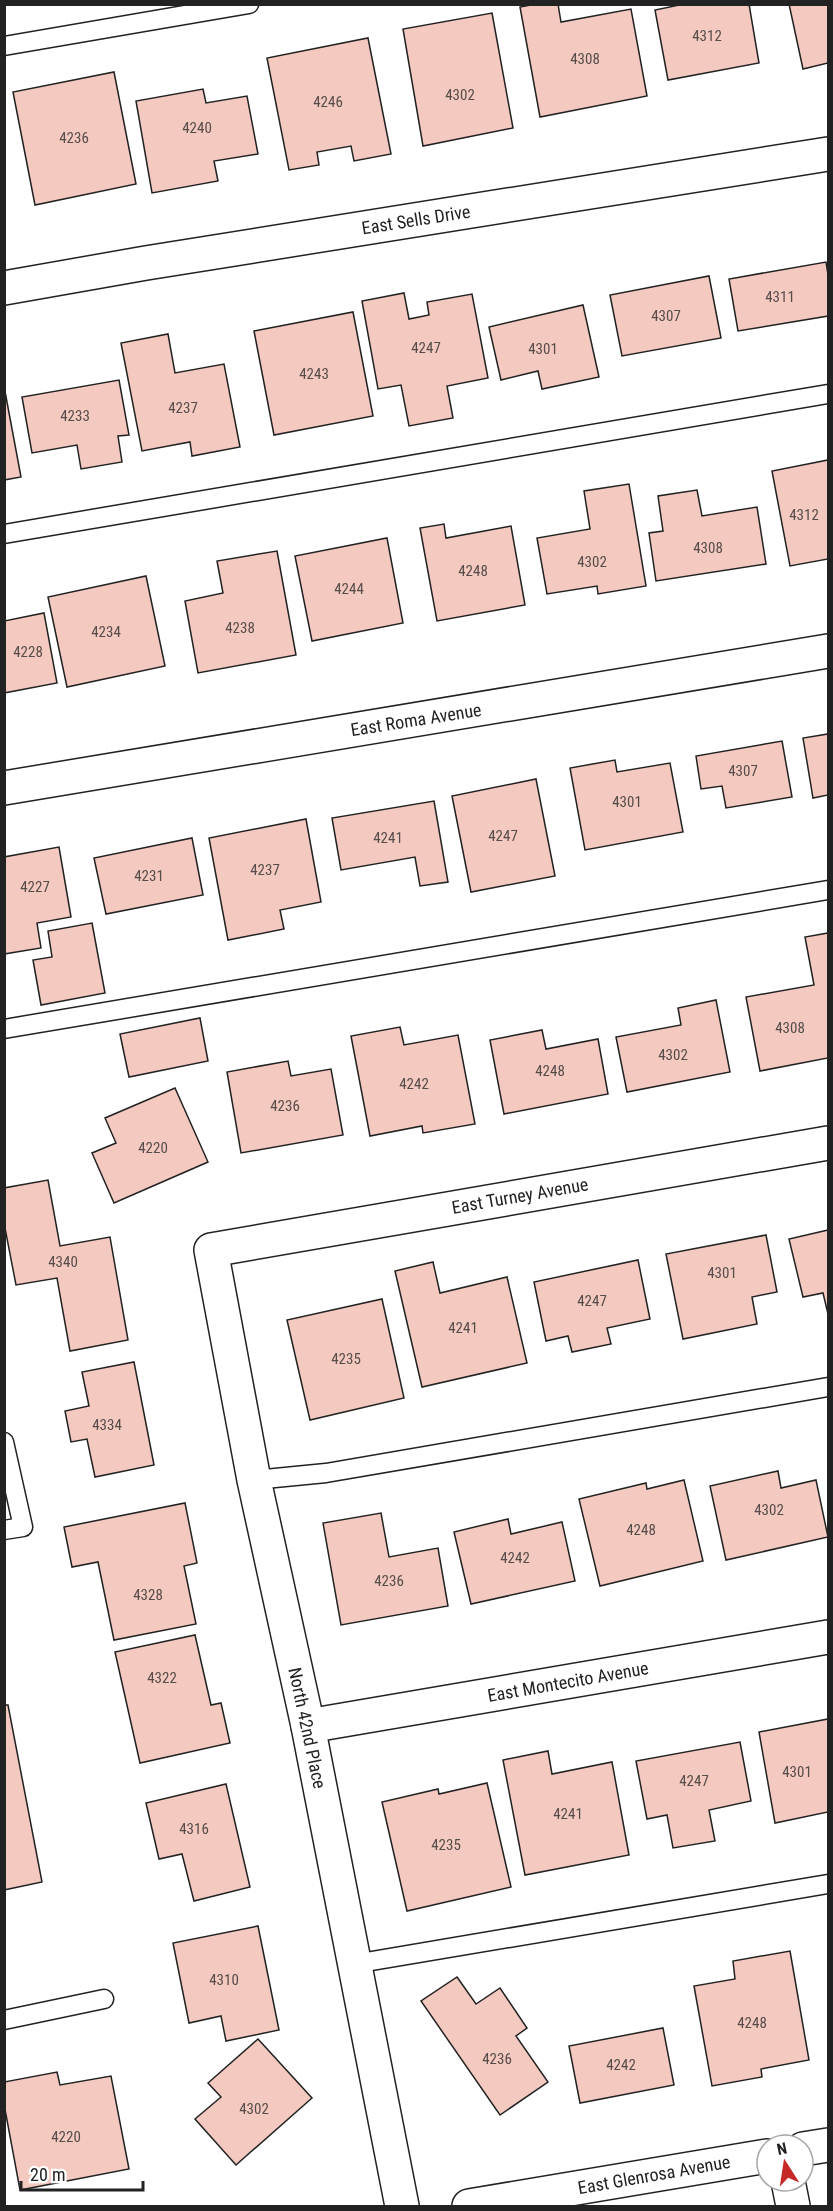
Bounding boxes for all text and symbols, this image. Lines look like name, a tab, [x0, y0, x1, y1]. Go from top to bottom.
house number: 4312	[692, 27, 722, 45]
house number: 4308	[570, 50, 600, 68]
house number: 4302	[445, 86, 475, 104]
house number: 4246	[313, 93, 343, 111]
house number: 4240	[182, 119, 212, 137]
house number: 4236	[59, 129, 89, 147]
street label: East Sells Drive	[360, 201, 472, 238]
house number: 4311	[765, 288, 795, 306]
house number: 4307	[651, 307, 681, 325]
house number: 4247	[411, 339, 441, 357]
house number: 4301	[528, 340, 558, 358]
house number: 4243	[299, 365, 329, 383]
house number: 4237	[168, 399, 198, 417]
house number: 4233	[60, 407, 90, 425]
house number: 4312	[789, 506, 819, 524]
house number: 4308	[693, 539, 723, 557]
house number: 4302	[577, 553, 607, 571]
house number: 4248	[458, 562, 488, 580]
house number: 4244	[334, 580, 364, 598]
house number: 4238	[225, 619, 255, 637]
house number: 4234	[91, 623, 121, 641]
house number: 4228	[13, 643, 43, 661]
street label: East Roma Avenue	[349, 699, 483, 740]
house number: 4307	[728, 762, 758, 780]
house number: 4301	[612, 793, 642, 811]
house number: 4247	[488, 827, 518, 845]
house number: 4241	[373, 829, 403, 847]
house number: 4237	[250, 861, 280, 879]
house number: 4231	[134, 867, 164, 885]
house number: 4227	[20, 878, 50, 896]
house number: 4308	[775, 1019, 805, 1037]
house number: 4302	[658, 1046, 688, 1064]
house number: 4248	[535, 1062, 565, 1080]
house number: 4242	[399, 1075, 429, 1093]
house number: 4236	[270, 1097, 300, 1115]
house number: 4220	[138, 1139, 168, 1157]
street label: East Turney Avenue	[450, 1173, 590, 1218]
house number: 4340	[48, 1253, 78, 1271]
house number: 4301	[707, 1264, 737, 1282]
house number: 4247	[577, 1292, 607, 1310]
house number: 4241	[448, 1319, 478, 1337]
house number: 4235	[331, 1350, 361, 1368]
house number: 4334	[92, 1416, 122, 1434]
house number: 4302	[754, 1501, 784, 1519]
house number: 4248	[626, 1521, 656, 1539]
house number: 4242	[500, 1549, 530, 1567]
house number: 4236	[374, 1572, 404, 1590]
house number: 4328	[133, 1586, 163, 1604]
street label: East Montecito Avenue	[486, 1657, 650, 1706]
street label: North 42nd Place	[284, 1665, 331, 1790]
house number: 4322	[147, 1669, 177, 1687]
house number: 4301	[782, 1763, 812, 1781]
house number: 4247	[679, 1772, 709, 1790]
house number: 4241	[553, 1805, 583, 1823]
house number: 4316	[179, 1820, 209, 1838]
house number: 4235	[431, 1836, 461, 1854]
house number: 4310	[209, 1971, 239, 1989]
house number: 4248	[737, 2014, 767, 2032]
house number: 4236	[482, 2050, 512, 2068]
house number: 4242	[606, 2056, 636, 2074]
house number: 4302	[239, 2100, 269, 2118]
house number: 4220	[51, 2128, 81, 2146]
north arrow	[755, 2133, 815, 2193]
text: N	[775, 2139, 789, 2159]
street label: East Glenrosa Avenue	[576, 2151, 732, 2198]
scale bar	[21, 2154, 142, 2192]
text: 20 m	[30, 2164, 65, 2185]

